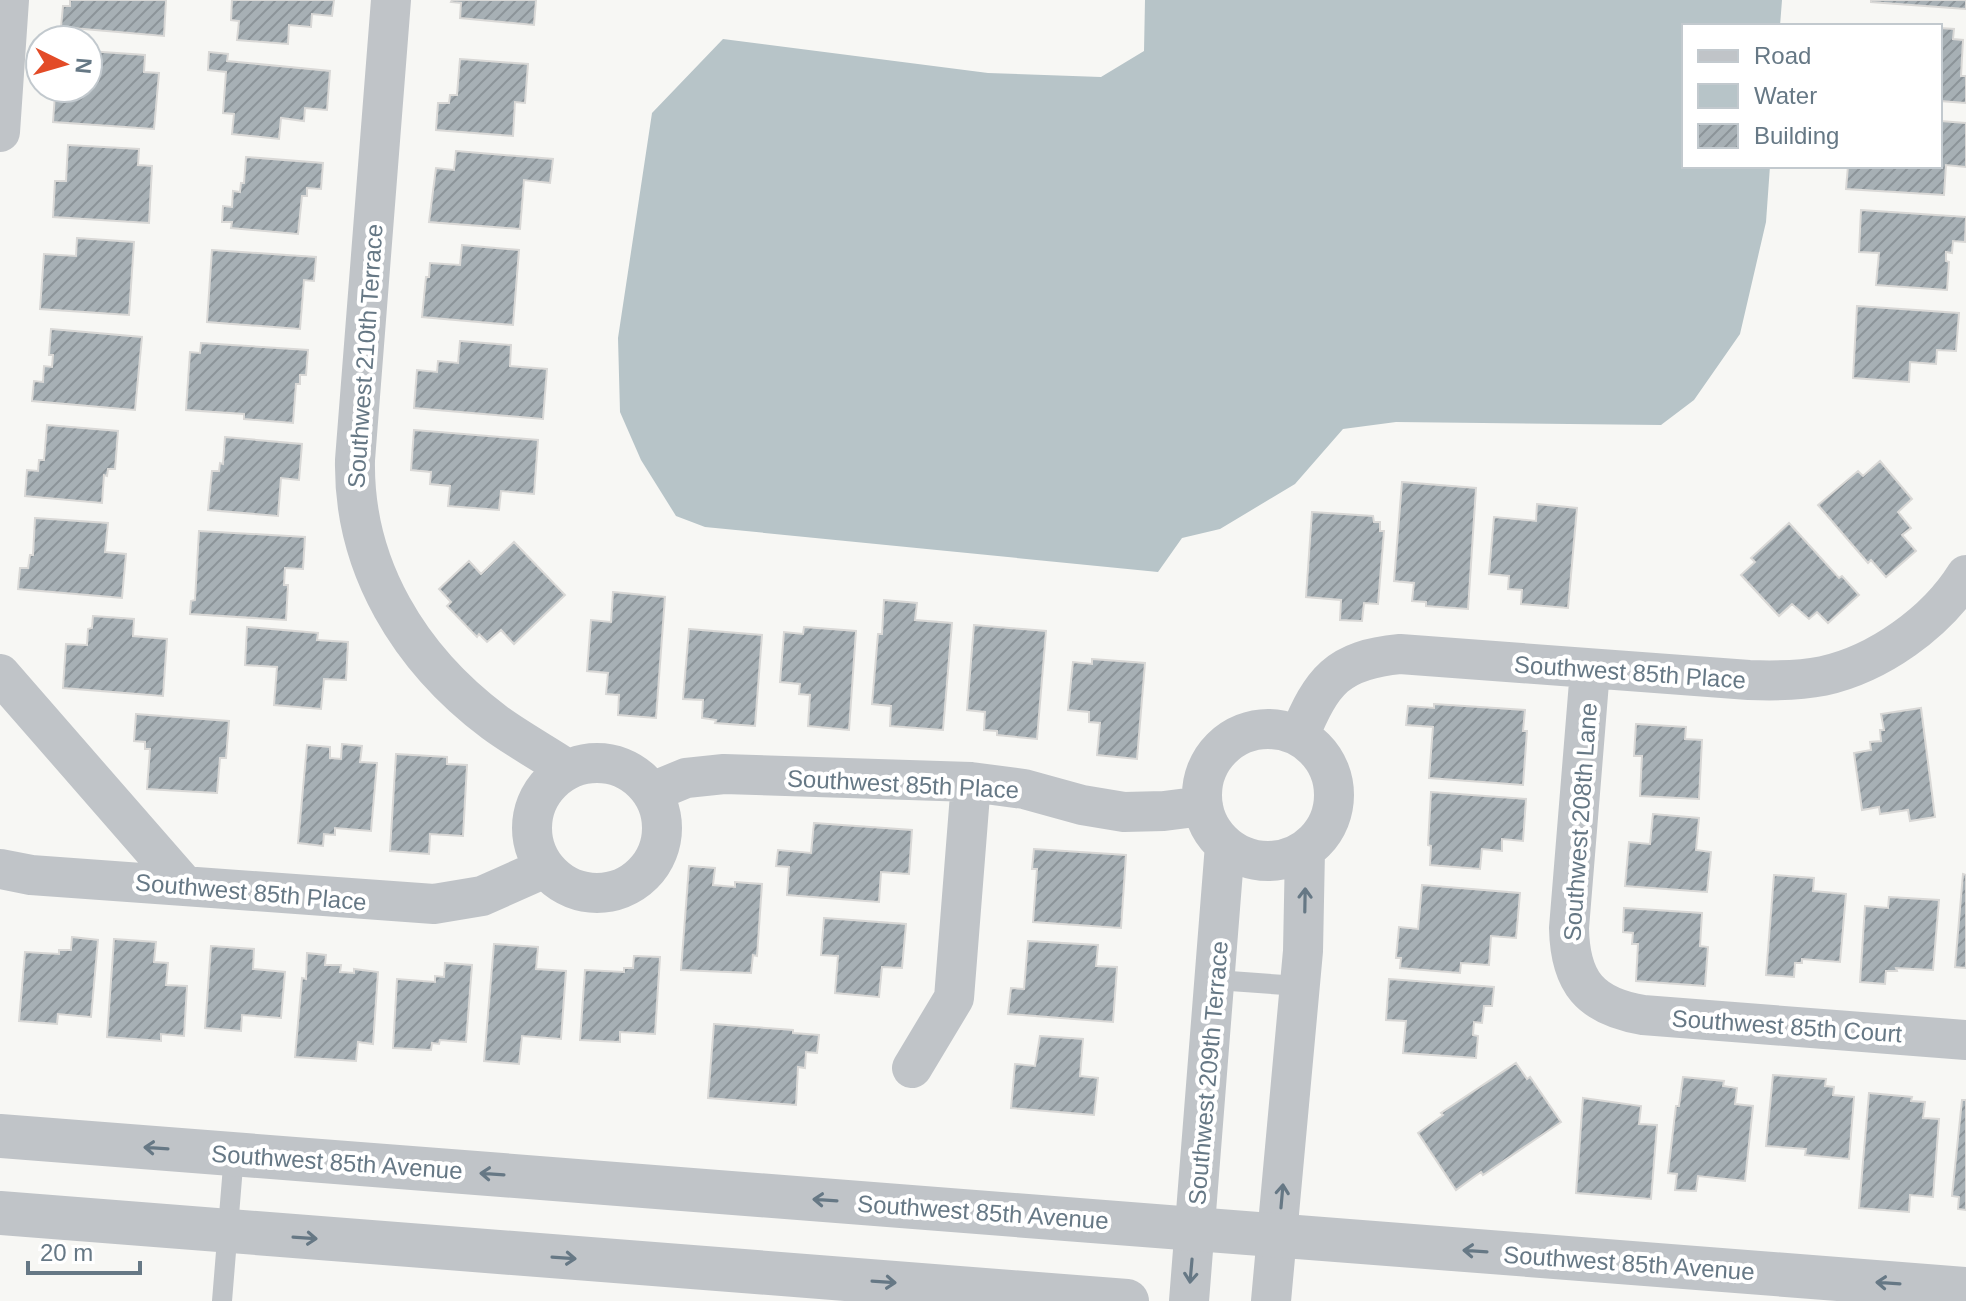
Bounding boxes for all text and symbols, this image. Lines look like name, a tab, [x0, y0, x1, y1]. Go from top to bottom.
north arrow	[24, 24, 104, 104]
legend	[1682, 24, 1942, 168]
text: Road	[1754, 42, 1811, 69]
text: N	[70, 57, 97, 75]
text: Water	[1754, 82, 1817, 109]
text: Building	[1754, 122, 1839, 149]
street label: Southwest 210th Terrace	[342, 223, 388, 489]
street label: Southwest 85th Place	[1513, 650, 1747, 694]
street label: Southwest 208th Lane	[1558, 702, 1602, 942]
street label: Southwest 85th Place	[786, 764, 1020, 804]
street label: Southwest 85th Place	[134, 868, 368, 916]
one-way arrow	[1297, 888, 1312, 914]
street label: Southwest 209th Terrace	[1183, 940, 1233, 1206]
street label: Southwest 85th Court	[1671, 1004, 1903, 1048]
one-way arrow	[143, 1140, 170, 1155]
street label: Southwest 85th Avenue	[210, 1140, 464, 1184]
one-way arrow	[479, 1166, 506, 1181]
one-way arrow	[1275, 1183, 1290, 1209]
street label: Southwest 85th Avenue	[856, 1190, 1110, 1234]
one-way arrow	[812, 1192, 839, 1207]
scale bar	[28, 1225, 140, 1275]
one-way arrow	[291, 1231, 318, 1246]
text: 20 m	[40, 1239, 93, 1266]
street label: Southwest 85th Avenue	[1502, 1241, 1756, 1285]
one-way arrow	[1462, 1243, 1489, 1258]
one-way arrow	[550, 1250, 577, 1265]
one-way arrow	[1184, 1257, 1199, 1284]
one-way arrow	[870, 1275, 897, 1290]
one-way arrow	[1875, 1275, 1902, 1290]

